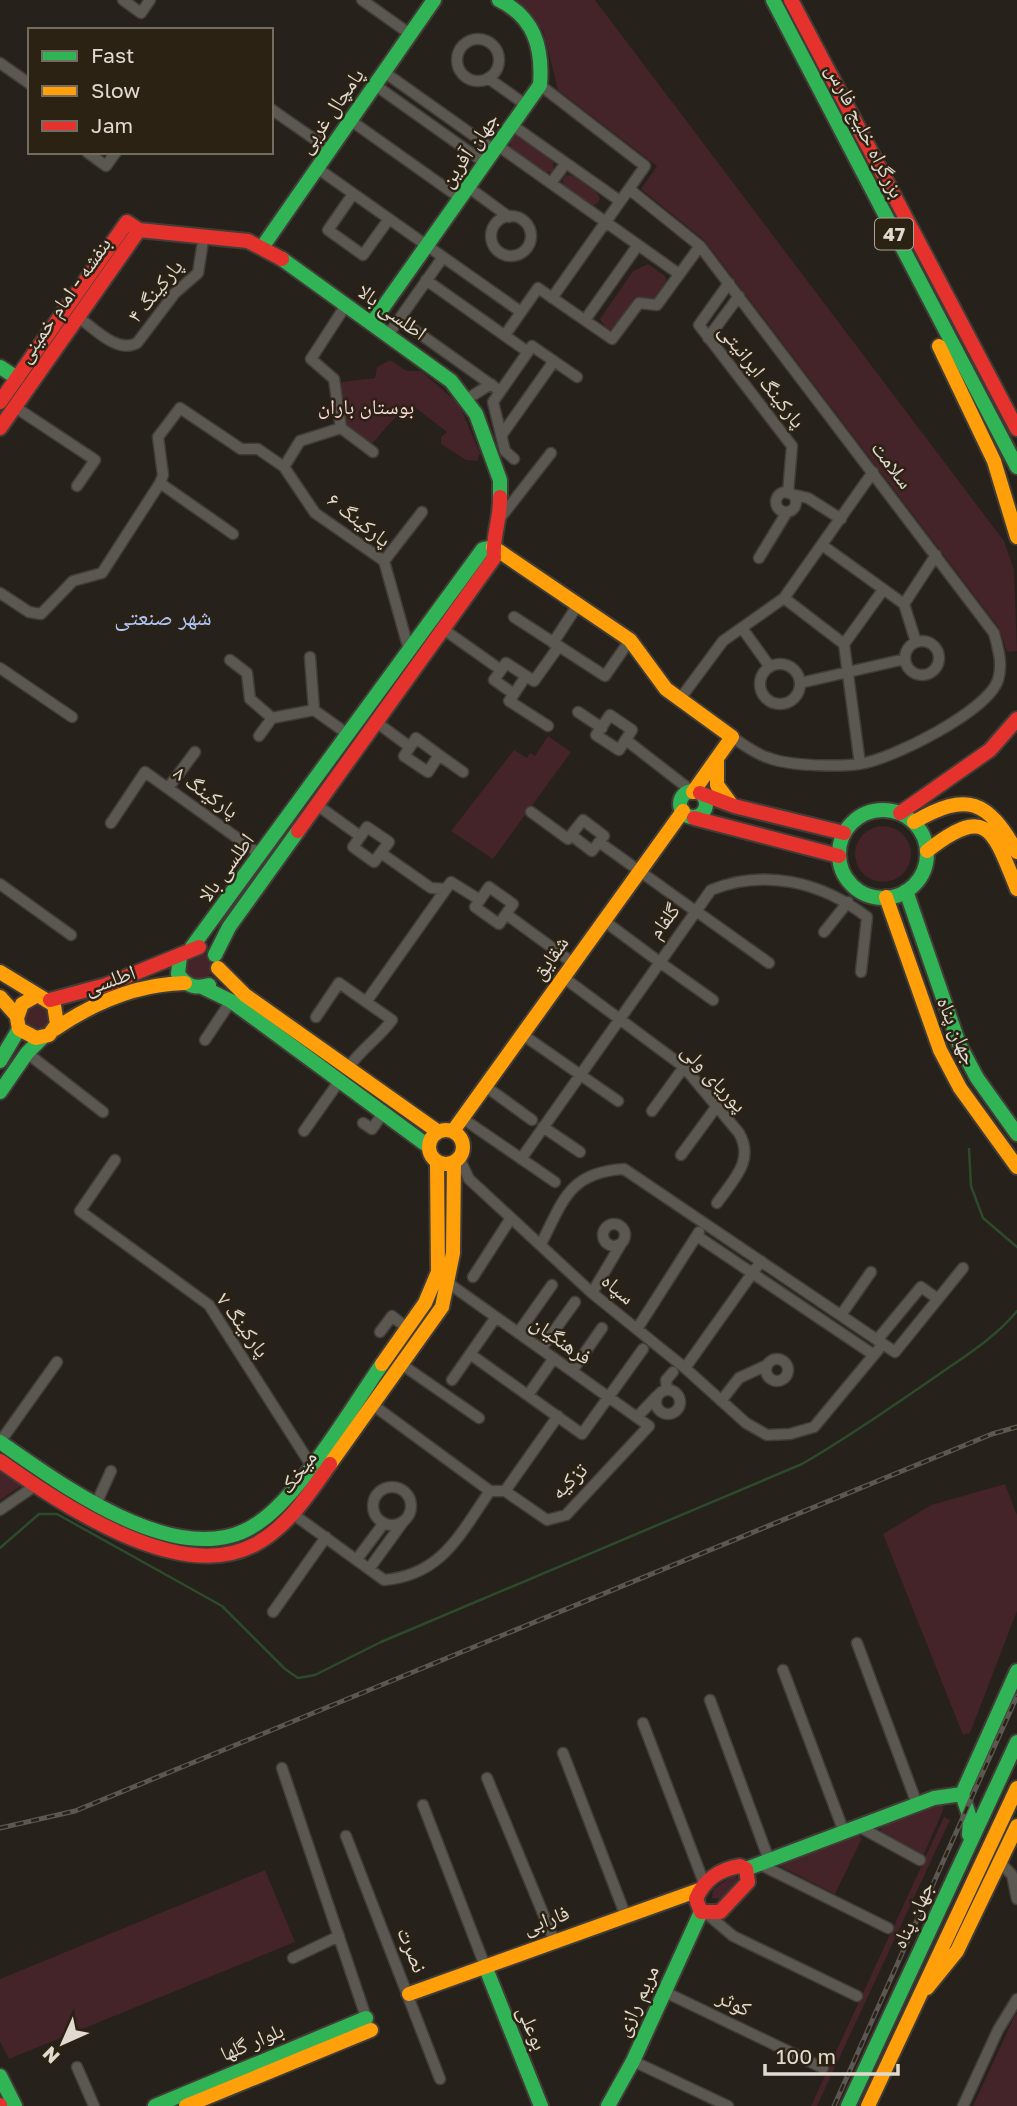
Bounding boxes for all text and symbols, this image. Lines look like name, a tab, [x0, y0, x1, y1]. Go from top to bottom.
legend	[28, 28, 273, 154]
text: Fast	[91, 42, 134, 68]
street label: بزرگراه خلیج فارس	[820, 59, 911, 202]
street label: پامچال غربی	[291, 63, 370, 159]
text: Slow	[91, 77, 140, 103]
street label: جهان آفرین	[433, 107, 504, 193]
text: Jam	[91, 112, 133, 138]
road number: 47	[875, 218, 913, 250]
street label: بنفشه - امام خمینی	[10, 232, 118, 368]
street label: پارکینگ ۴	[121, 253, 188, 327]
street label: اطلسی بالا	[352, 277, 432, 346]
street label: پارکینگ ایرانیتی	[713, 318, 812, 433]
park label: بوستان باران	[318, 393, 414, 419]
street label: سلامت	[866, 435, 919, 494]
street label: پارکینگ ۶	[322, 486, 397, 552]
district label: شهر صنعتی	[114, 602, 212, 631]
street label: پارکینگ ۸	[169, 759, 244, 824]
street label: اطلسی بالا	[191, 828, 260, 908]
street label: گلفام	[642, 897, 687, 944]
street label: شقایق	[525, 930, 574, 985]
street label: اطلسی	[81, 958, 139, 1001]
street label: جهان پناه	[932, 993, 984, 1069]
street label: پوریای ولی	[676, 1038, 753, 1118]
street label: سپاه	[597, 1267, 641, 1310]
street label: پارکینگ ۷	[211, 1287, 276, 1362]
street label: فرهنگیان	[526, 1309, 597, 1370]
street label: میخک	[273, 1445, 322, 1498]
street label: تزکیه	[544, 1457, 592, 1504]
street label: جهان پناه	[885, 1877, 939, 1953]
street label: فارابی	[519, 1899, 573, 1940]
street label: نصرت	[392, 1923, 434, 1976]
street label: مریم رازی	[608, 1961, 666, 2041]
street label: کوثر	[712, 1982, 756, 2021]
street label: بوعلی	[511, 2002, 554, 2054]
north arrow	[28, 2008, 98, 2078]
street label: بلوار گلها	[216, 2016, 287, 2066]
scale bar	[765, 2032, 898, 2076]
text: N	[37, 2042, 64, 2069]
text: 100 m	[776, 2043, 836, 2069]

